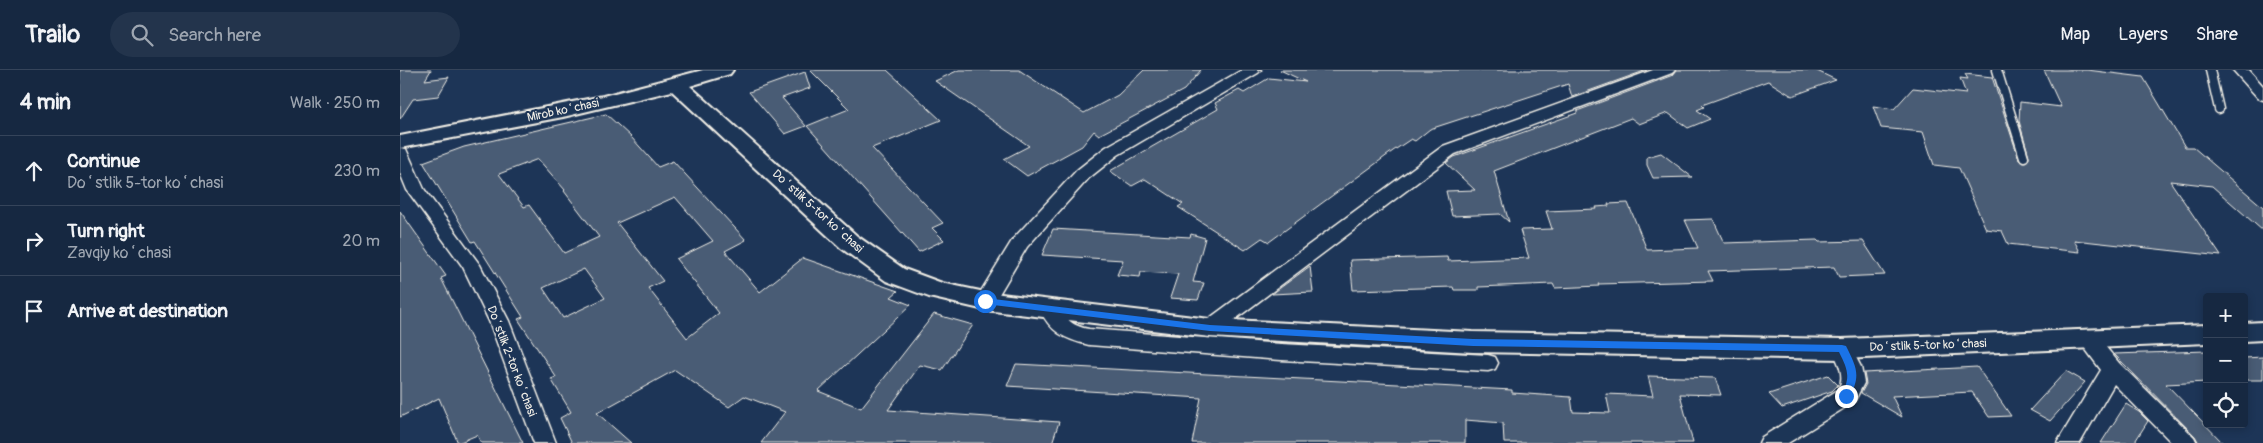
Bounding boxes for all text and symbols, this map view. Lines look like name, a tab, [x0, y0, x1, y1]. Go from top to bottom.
search box	[110, 12, 460, 57]
text: Trailo	[25, 20, 80, 49]
icon: search	[128, 21, 156, 49]
text: Search here	[168, 23, 261, 47]
text: Map	[2061, 23, 2090, 46]
text: Layers	[2118, 23, 2168, 46]
text: Share	[2196, 23, 2238, 46]
text: 4 min	[20, 89, 71, 116]
text: Walk · 250 m	[290, 93, 380, 113]
street label: Mirob koʻchasi	[526, 96, 600, 125]
text: Continue	[67, 149, 140, 173]
icon: ahead	[20, 157, 48, 185]
text: 230 m	[334, 161, 380, 181]
street label: Doʻstlik 5-tor koʻchasi	[769, 167, 866, 256]
text: Doʻstlik 5-tor koʻchasi	[67, 173, 223, 193]
text: Turn right	[67, 219, 145, 243]
icon: right	[20, 227, 48, 255]
text: 20 m	[342, 231, 380, 251]
text: Zavqiy koʻchasi	[67, 243, 171, 263]
route start	[974, 290, 997, 313]
map controls	[2203, 293, 2248, 428]
button: +	[2203, 293, 2248, 338]
icon: arrive	[20, 297, 48, 325]
text: Arrive at destination	[67, 299, 228, 323]
street label: Doʻstlik 2-tor koʻchasi	[483, 304, 540, 419]
street label: Doʻstlik 5-tor koʻchasi	[1869, 336, 1987, 355]
button: −	[2203, 338, 2248, 383]
button: locate	[2203, 383, 2248, 428]
route end	[1835, 385, 1858, 408]

